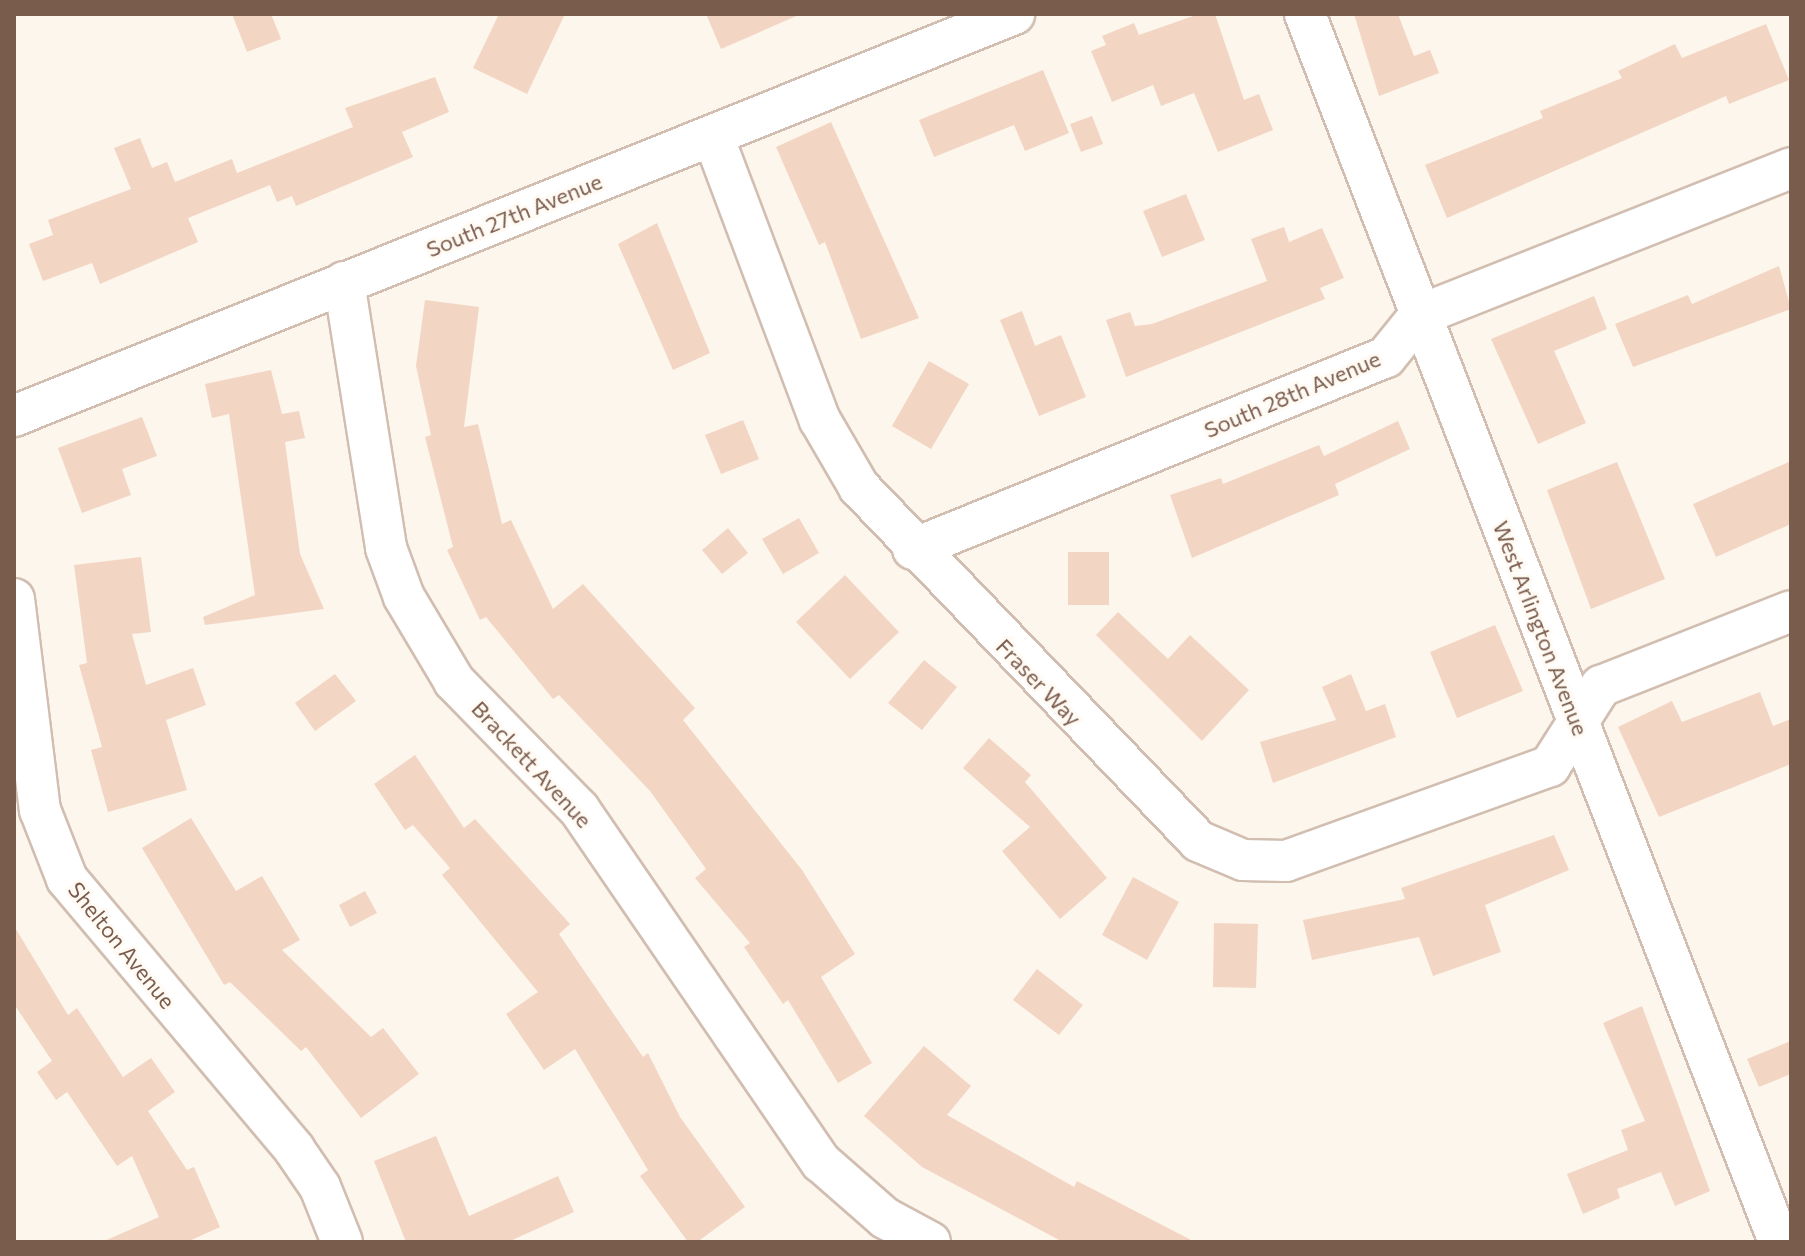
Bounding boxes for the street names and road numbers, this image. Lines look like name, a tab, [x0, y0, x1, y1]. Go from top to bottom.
street label: South 27th Avenue	[422, 168, 606, 262]
street label: South 28th Avenue	[1200, 345, 1384, 443]
street label: West Arlington Avenue	[1488, 517, 1594, 739]
street label: Fraser Way	[991, 633, 1087, 731]
street label: Brackett Avenue	[467, 695, 597, 833]
street label: Shelton Avenue	[63, 877, 181, 1013]

